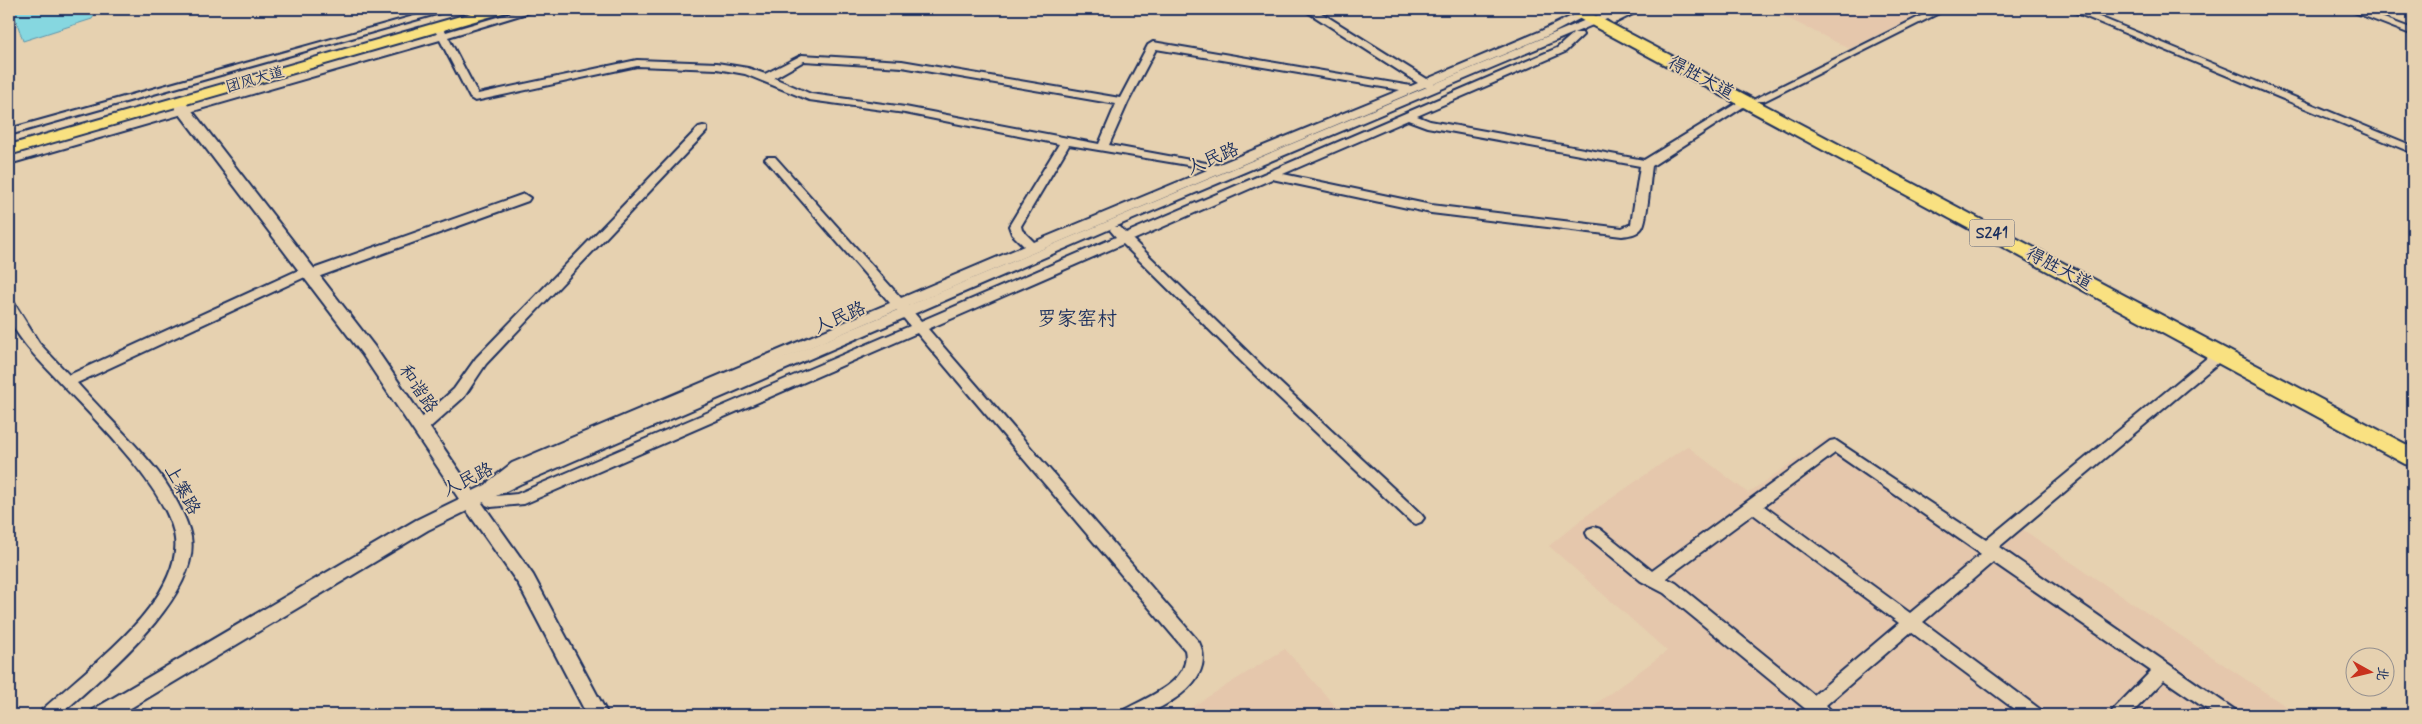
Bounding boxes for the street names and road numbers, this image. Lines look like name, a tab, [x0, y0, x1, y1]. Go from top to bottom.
street label: 得胜大道	[1664, 51, 1738, 105]
street label: 团风大道	[223, 62, 287, 98]
street label: 人民路	[1183, 137, 1243, 181]
road number: S241	[1970, 220, 2014, 247]
street label: 得胜大道	[2022, 242, 2096, 296]
street label: 人民路	[810, 296, 870, 340]
street label: 和谐路	[393, 360, 443, 418]
street label: 人民路	[438, 457, 498, 503]
street label: 上寨路	[158, 461, 206, 519]

